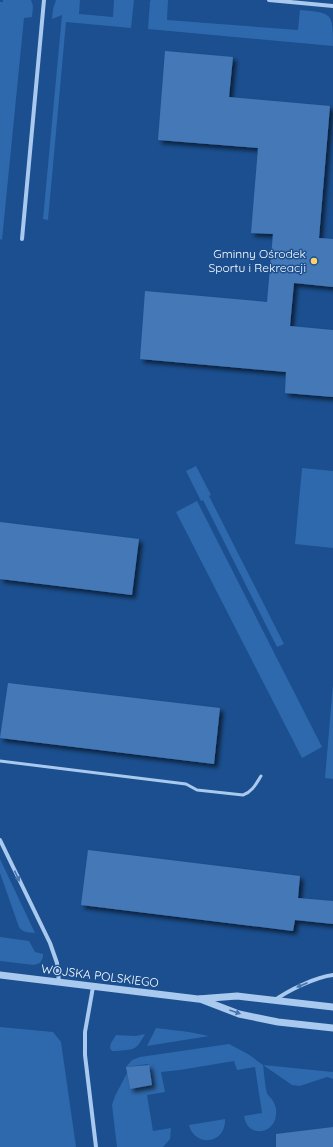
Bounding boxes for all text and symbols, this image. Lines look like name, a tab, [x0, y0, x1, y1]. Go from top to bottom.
place label: Gminny Ośrodek Sportu i Rekreacji	[208, 246, 306, 275]
marker: Gminny Ośrodek Sportu i Rekreacji	[309, 256, 319, 266]
one-way arrow	[14, 870, 20, 881]
street label: WOJSKA POLSKIEGO	[40, 961, 160, 990]
one-way arrow	[296, 983, 308, 989]
one-way arrow	[229, 1010, 241, 1016]

